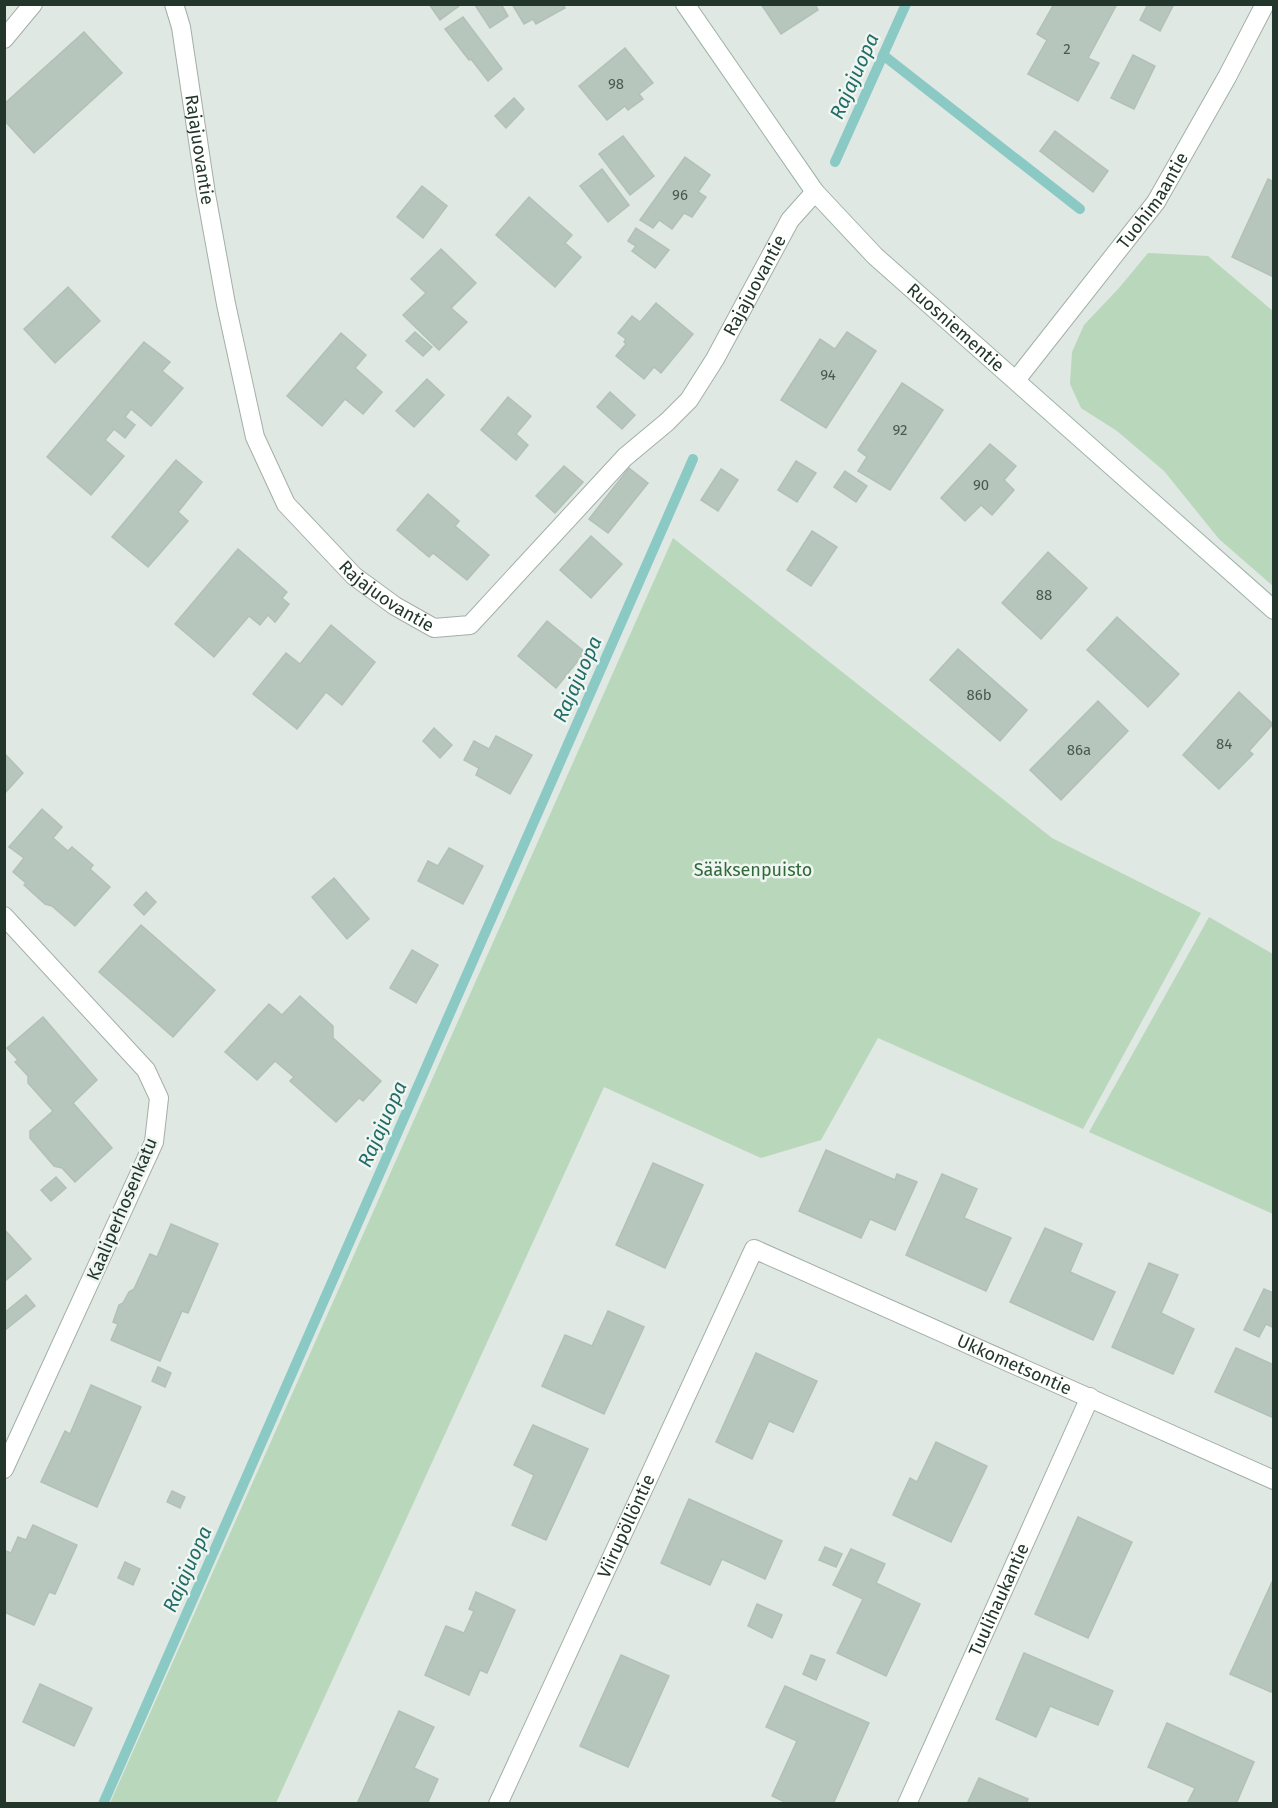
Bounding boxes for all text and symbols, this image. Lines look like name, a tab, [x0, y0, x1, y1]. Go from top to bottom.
water label: Rajajuopa	[824, 29, 884, 123]
house number: 2	[1063, 40, 1071, 58]
house number: 98	[608, 75, 624, 93]
street label: Rajajuovantie	[180, 93, 219, 207]
street label: Tuohimaantie	[1112, 148, 1193, 253]
house number: 96	[672, 186, 688, 204]
street label: Rajajuovantie	[719, 231, 791, 340]
street label: Ruosniementie	[902, 278, 1009, 377]
house number: 94	[820, 366, 836, 384]
house number: 92	[893, 421, 907, 439]
house number: 90	[973, 476, 989, 494]
street label: Rajajuovantie	[334, 556, 438, 637]
house number: 88	[1036, 586, 1052, 604]
water label: Rajajuopa	[547, 632, 607, 726]
house number: 86b	[966, 686, 992, 704]
house number: 84	[1216, 735, 1232, 753]
house number: 86a	[1067, 741, 1091, 759]
park label: Sääksenpuisto	[694, 859, 812, 881]
water label: Rajajuopa	[352, 1077, 412, 1171]
street label: Kaaliperhosenkatu	[82, 1134, 162, 1284]
street label: Ukkometsontie	[953, 1330, 1075, 1400]
street label: Viirupöllöntie	[593, 1471, 660, 1581]
water label: Rajajuopa	[157, 1522, 217, 1616]
street label: Tuulihaukantie	[964, 1540, 1034, 1660]

